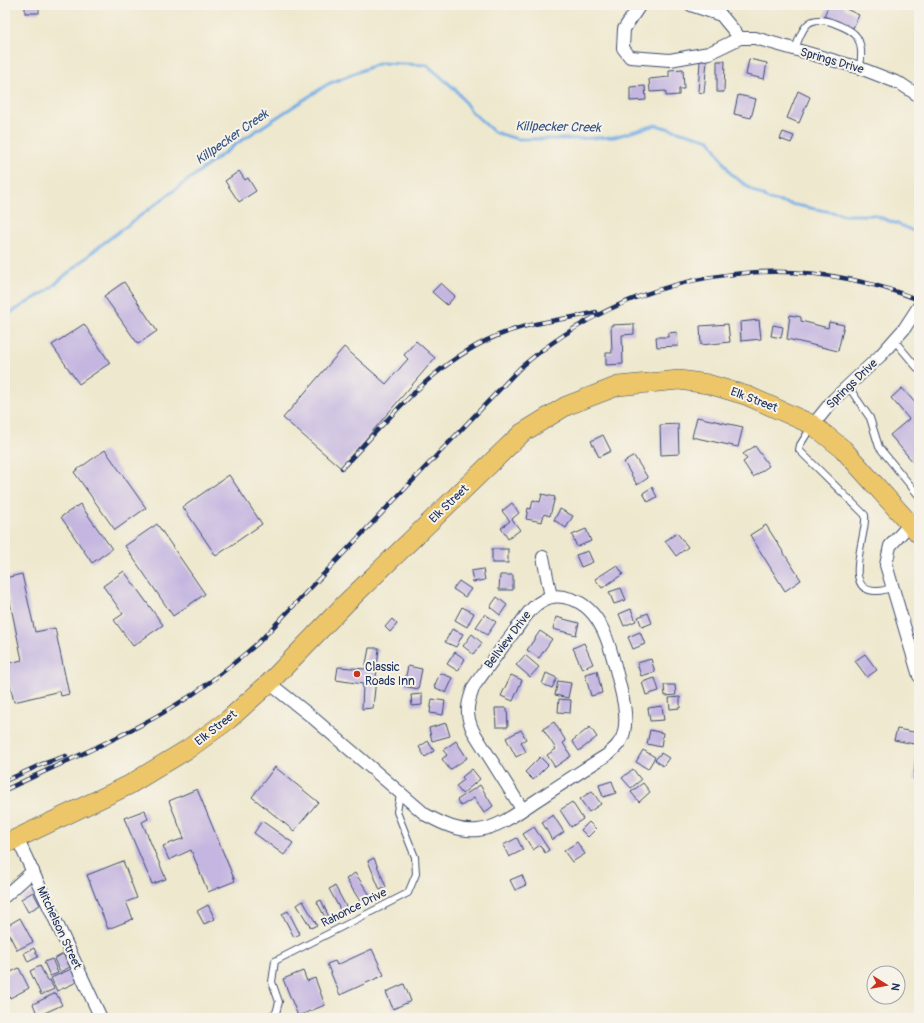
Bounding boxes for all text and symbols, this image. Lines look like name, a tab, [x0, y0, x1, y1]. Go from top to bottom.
street label: Springs Drive	[799, 45, 866, 77]
water label: Killpecker Creek	[192, 105, 273, 168]
water label: Killpecker Creek	[515, 118, 602, 136]
street label: Springs Drive	[823, 356, 881, 412]
street label: Elk Street	[728, 384, 780, 416]
street label: Elk Street	[426, 481, 472, 527]
street label: Bellview Drive	[481, 608, 535, 672]
place label: Classic Roads Inn	[365, 660, 415, 689]
marker: Classic Roads Inn	[352, 669, 362, 679]
street label: Elk Street	[192, 707, 240, 749]
street label: Mitchelson Street	[33, 884, 85, 972]
street label: Rahonce Drive	[319, 885, 389, 931]
north arrow	[866, 965, 906, 1005]
text: N	[888, 982, 902, 992]

